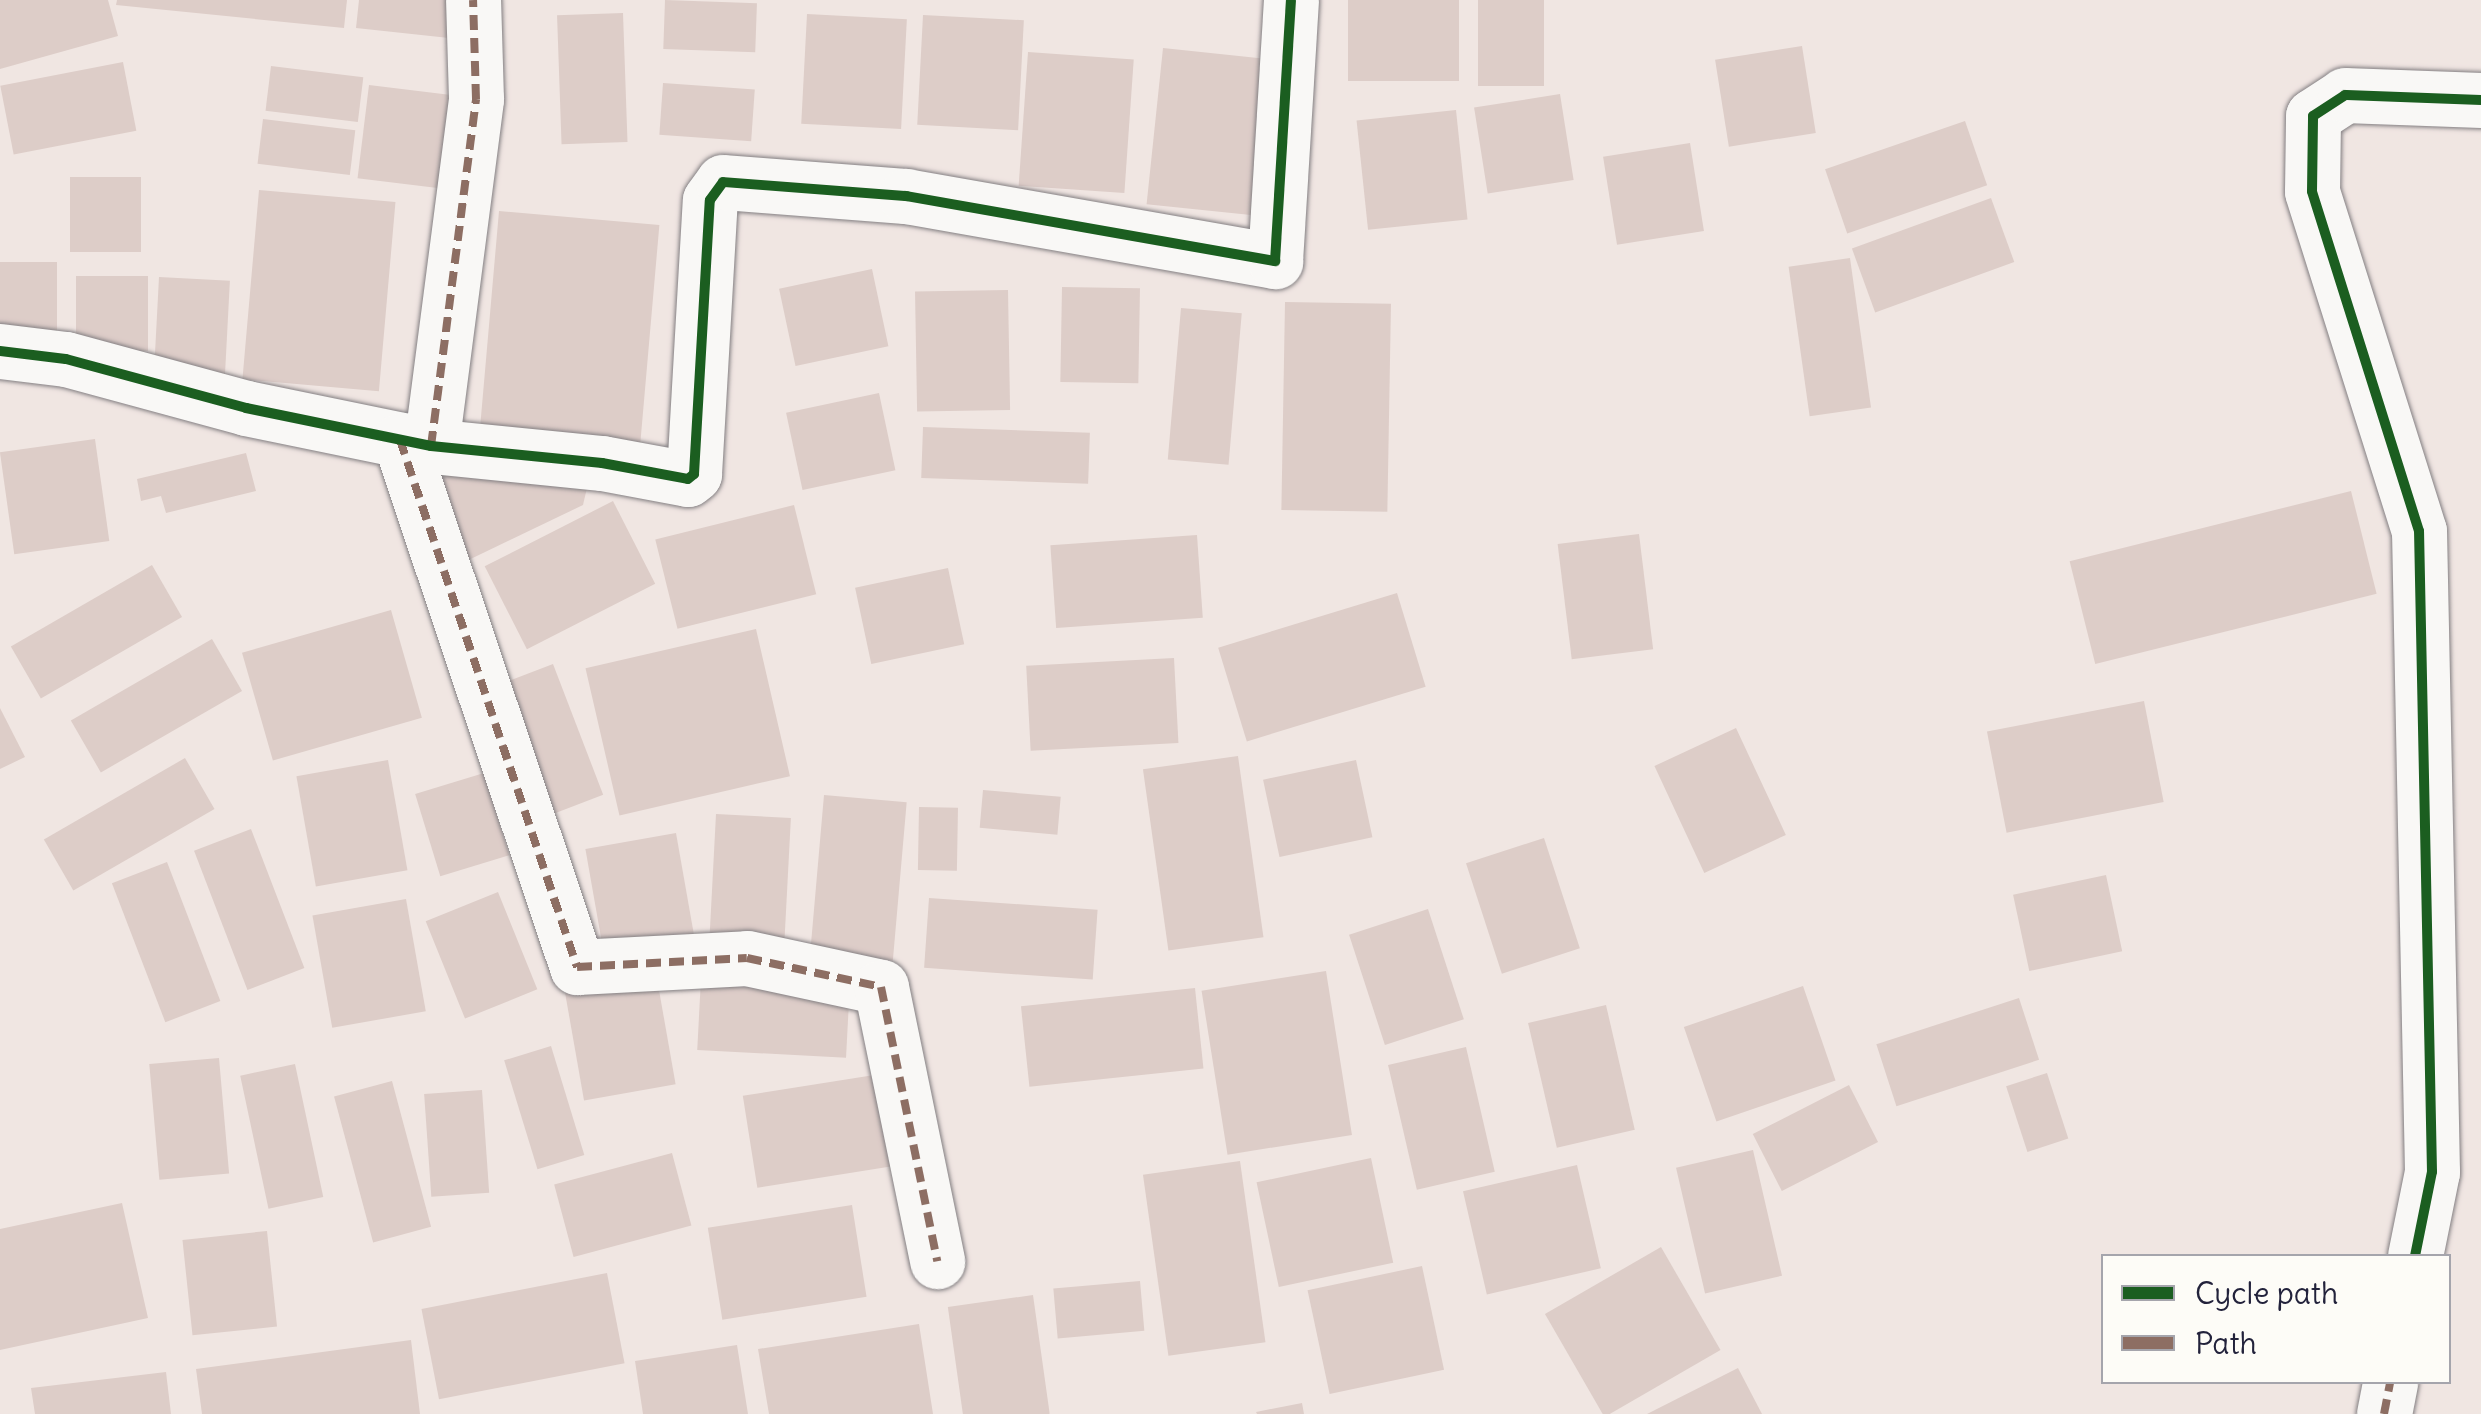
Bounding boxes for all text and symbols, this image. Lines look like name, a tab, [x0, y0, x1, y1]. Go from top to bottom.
legend	[2101, 1254, 2451, 1384]
text: Cycle path	[2195, 1274, 2338, 1312]
text: Path	[2195, 1324, 2257, 1362]

